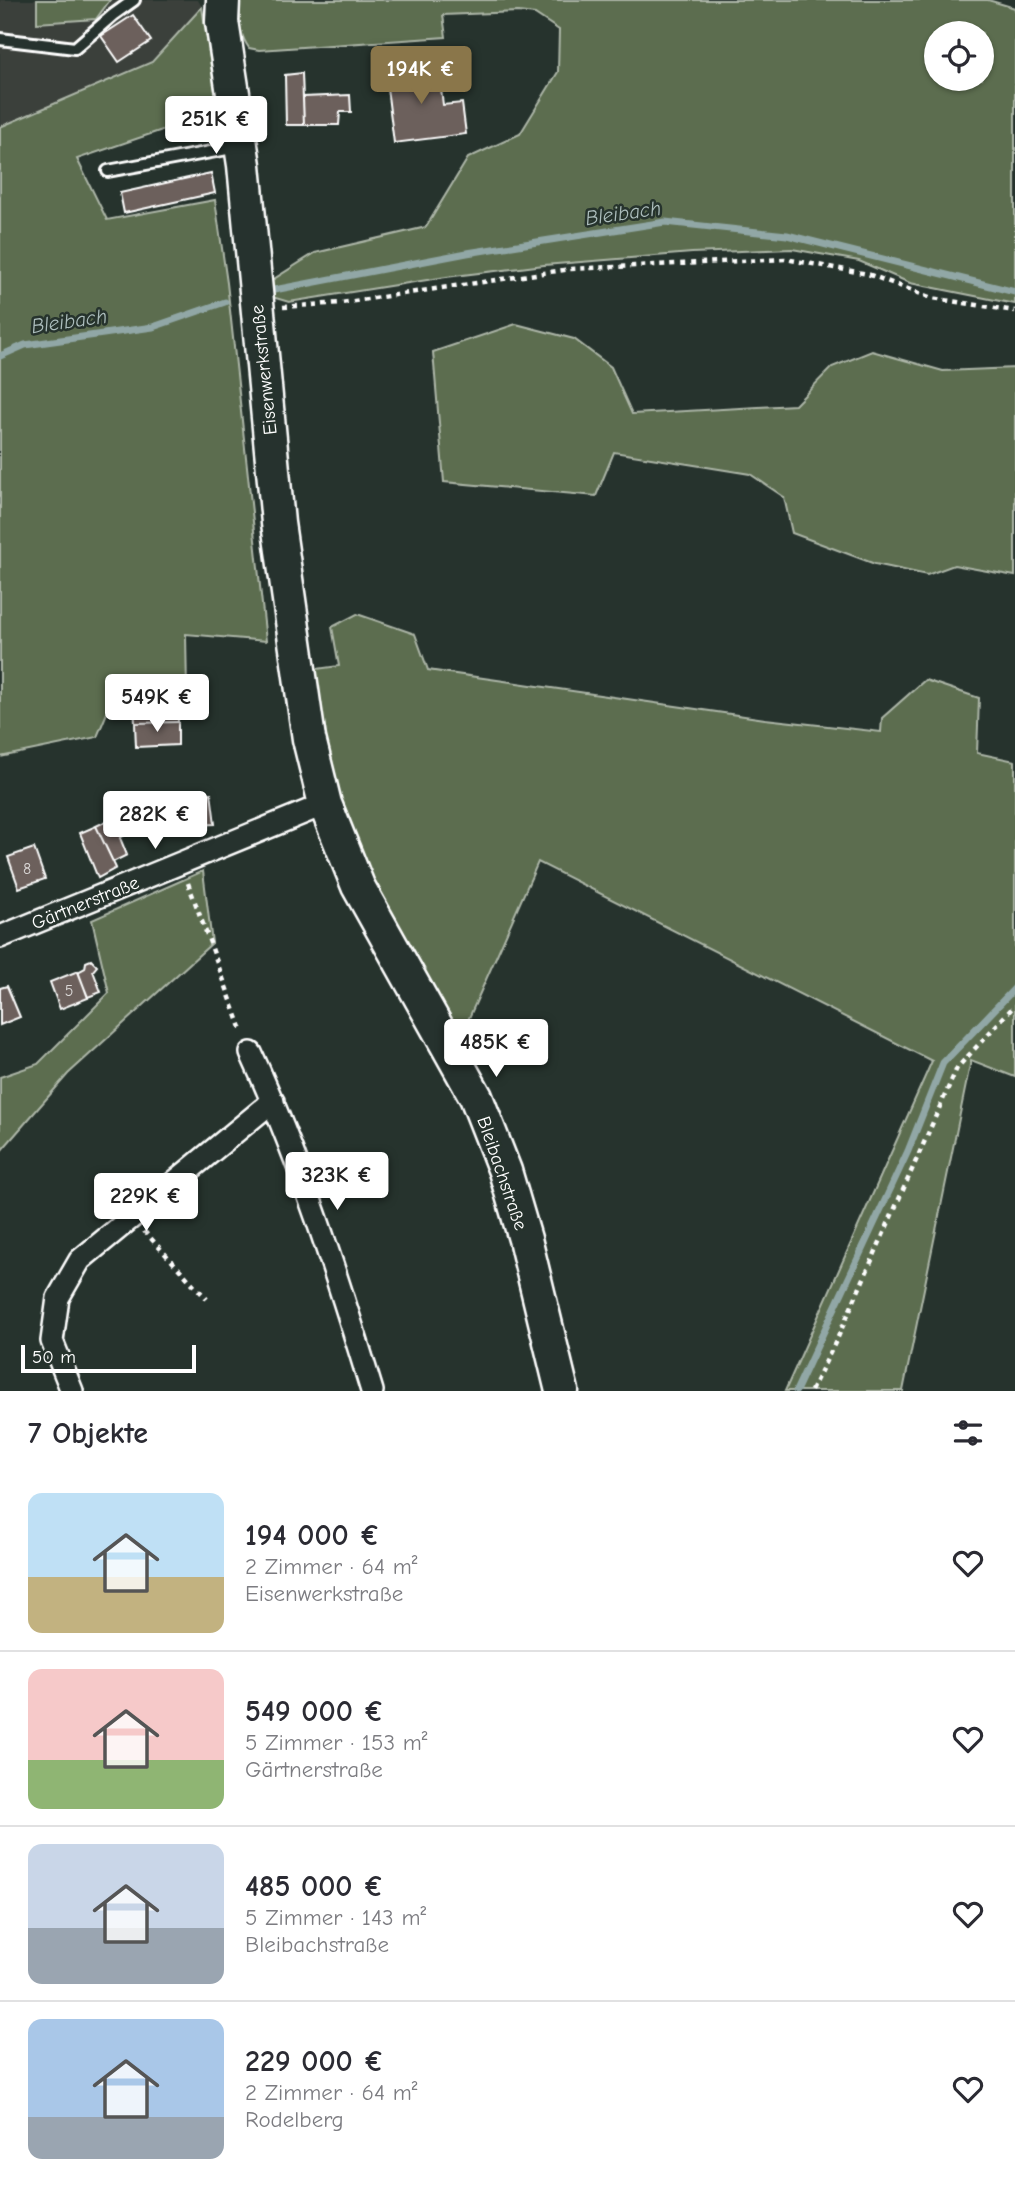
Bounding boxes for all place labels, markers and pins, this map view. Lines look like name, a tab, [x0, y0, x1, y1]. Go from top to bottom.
pin: 194K €	[364, 46, 478, 106]
pin: 251K €	[159, 96, 273, 156]
pin: 549K €	[100, 674, 214, 734]
pin: 282K €	[98, 792, 212, 851]
pin: 485K €	[439, 1020, 553, 1079]
pin: 323K €	[280, 1152, 394, 1212]
pin: 229K €	[89, 1174, 203, 1233]

